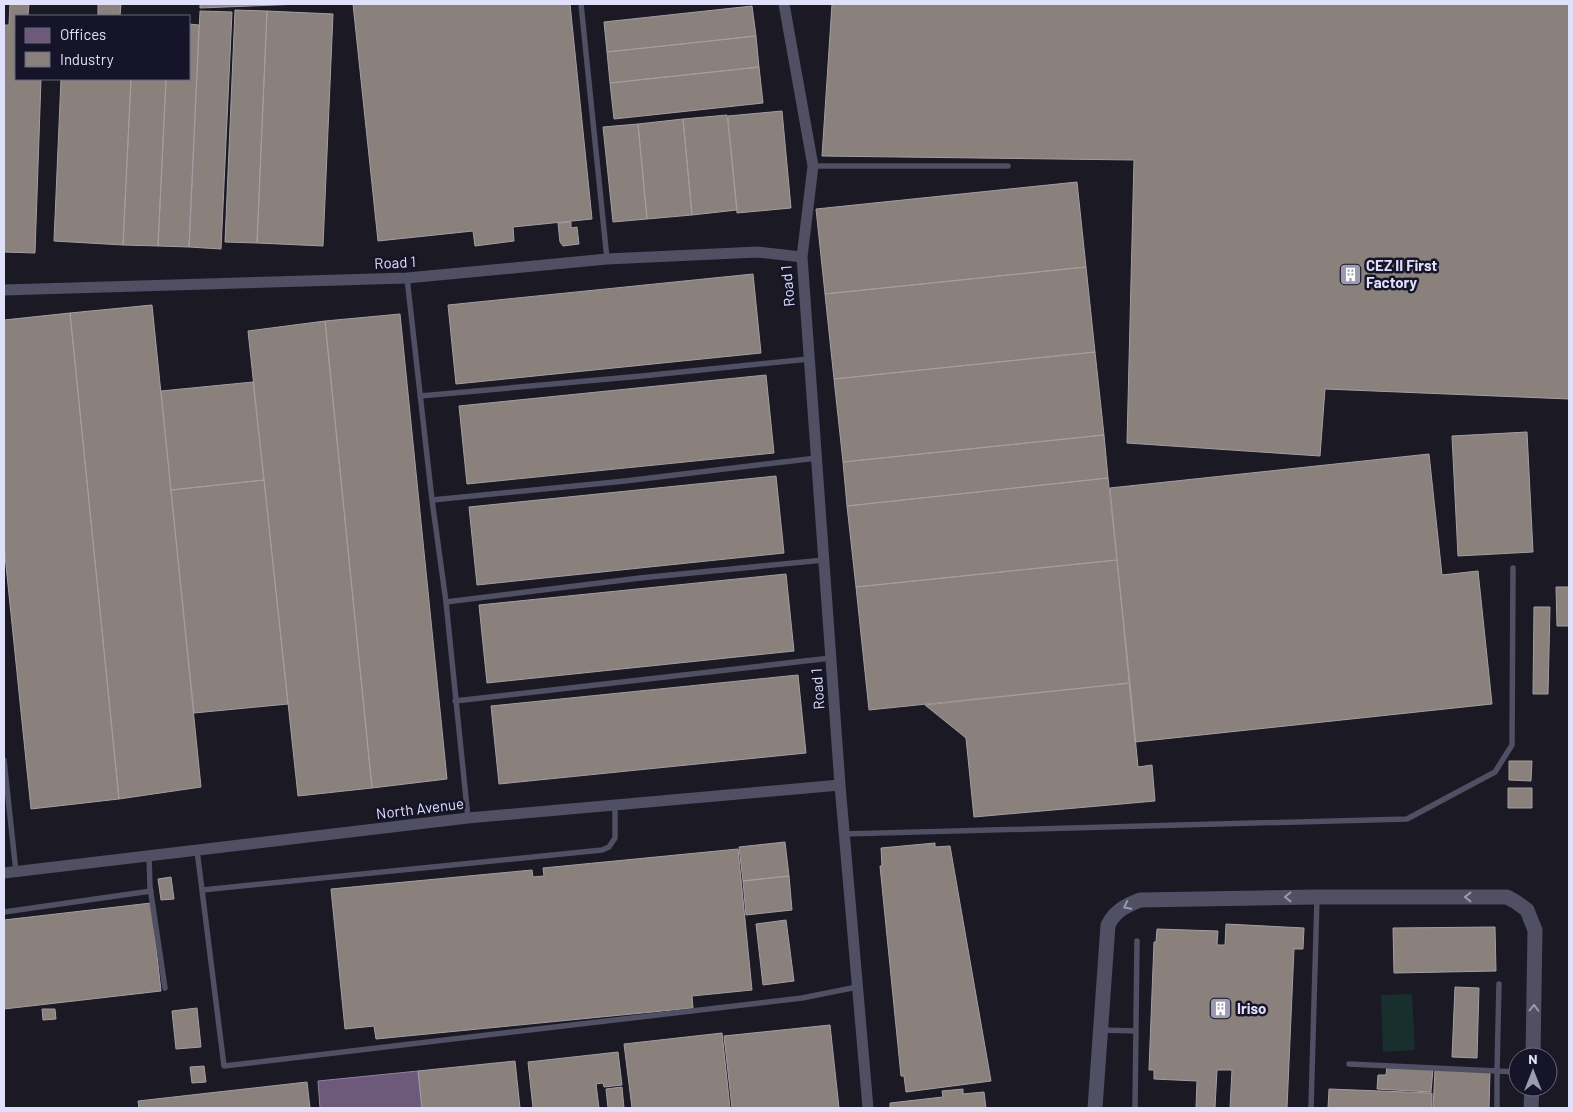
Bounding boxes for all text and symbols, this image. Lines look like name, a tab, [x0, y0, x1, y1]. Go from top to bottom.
legend	[15, 15, 190, 80]
text: Offices	[60, 25, 106, 43]
text: Industry	[60, 50, 114, 68]
street label: Road 1	[374, 252, 416, 272]
place label: CEZ II First Factory	[1366, 256, 1437, 291]
building icon: CEZ II First Factory	[1338, 263, 1362, 287]
street label: Road 1	[776, 265, 798, 308]
street label: Road 1	[807, 668, 827, 710]
street label: North Avenue	[375, 794, 465, 822]
one-way arrow	[1284, 892, 1292, 902]
one-way arrow	[1464, 892, 1472, 902]
one-way arrow	[1123, 900, 1132, 910]
building icon: Iriso	[1209, 997, 1233, 1021]
place label: Iriso	[1237, 999, 1266, 1017]
one-way arrow	[1529, 1004, 1539, 1012]
north arrow	[1508, 1047, 1558, 1097]
text: N	[1528, 1050, 1538, 1067]

